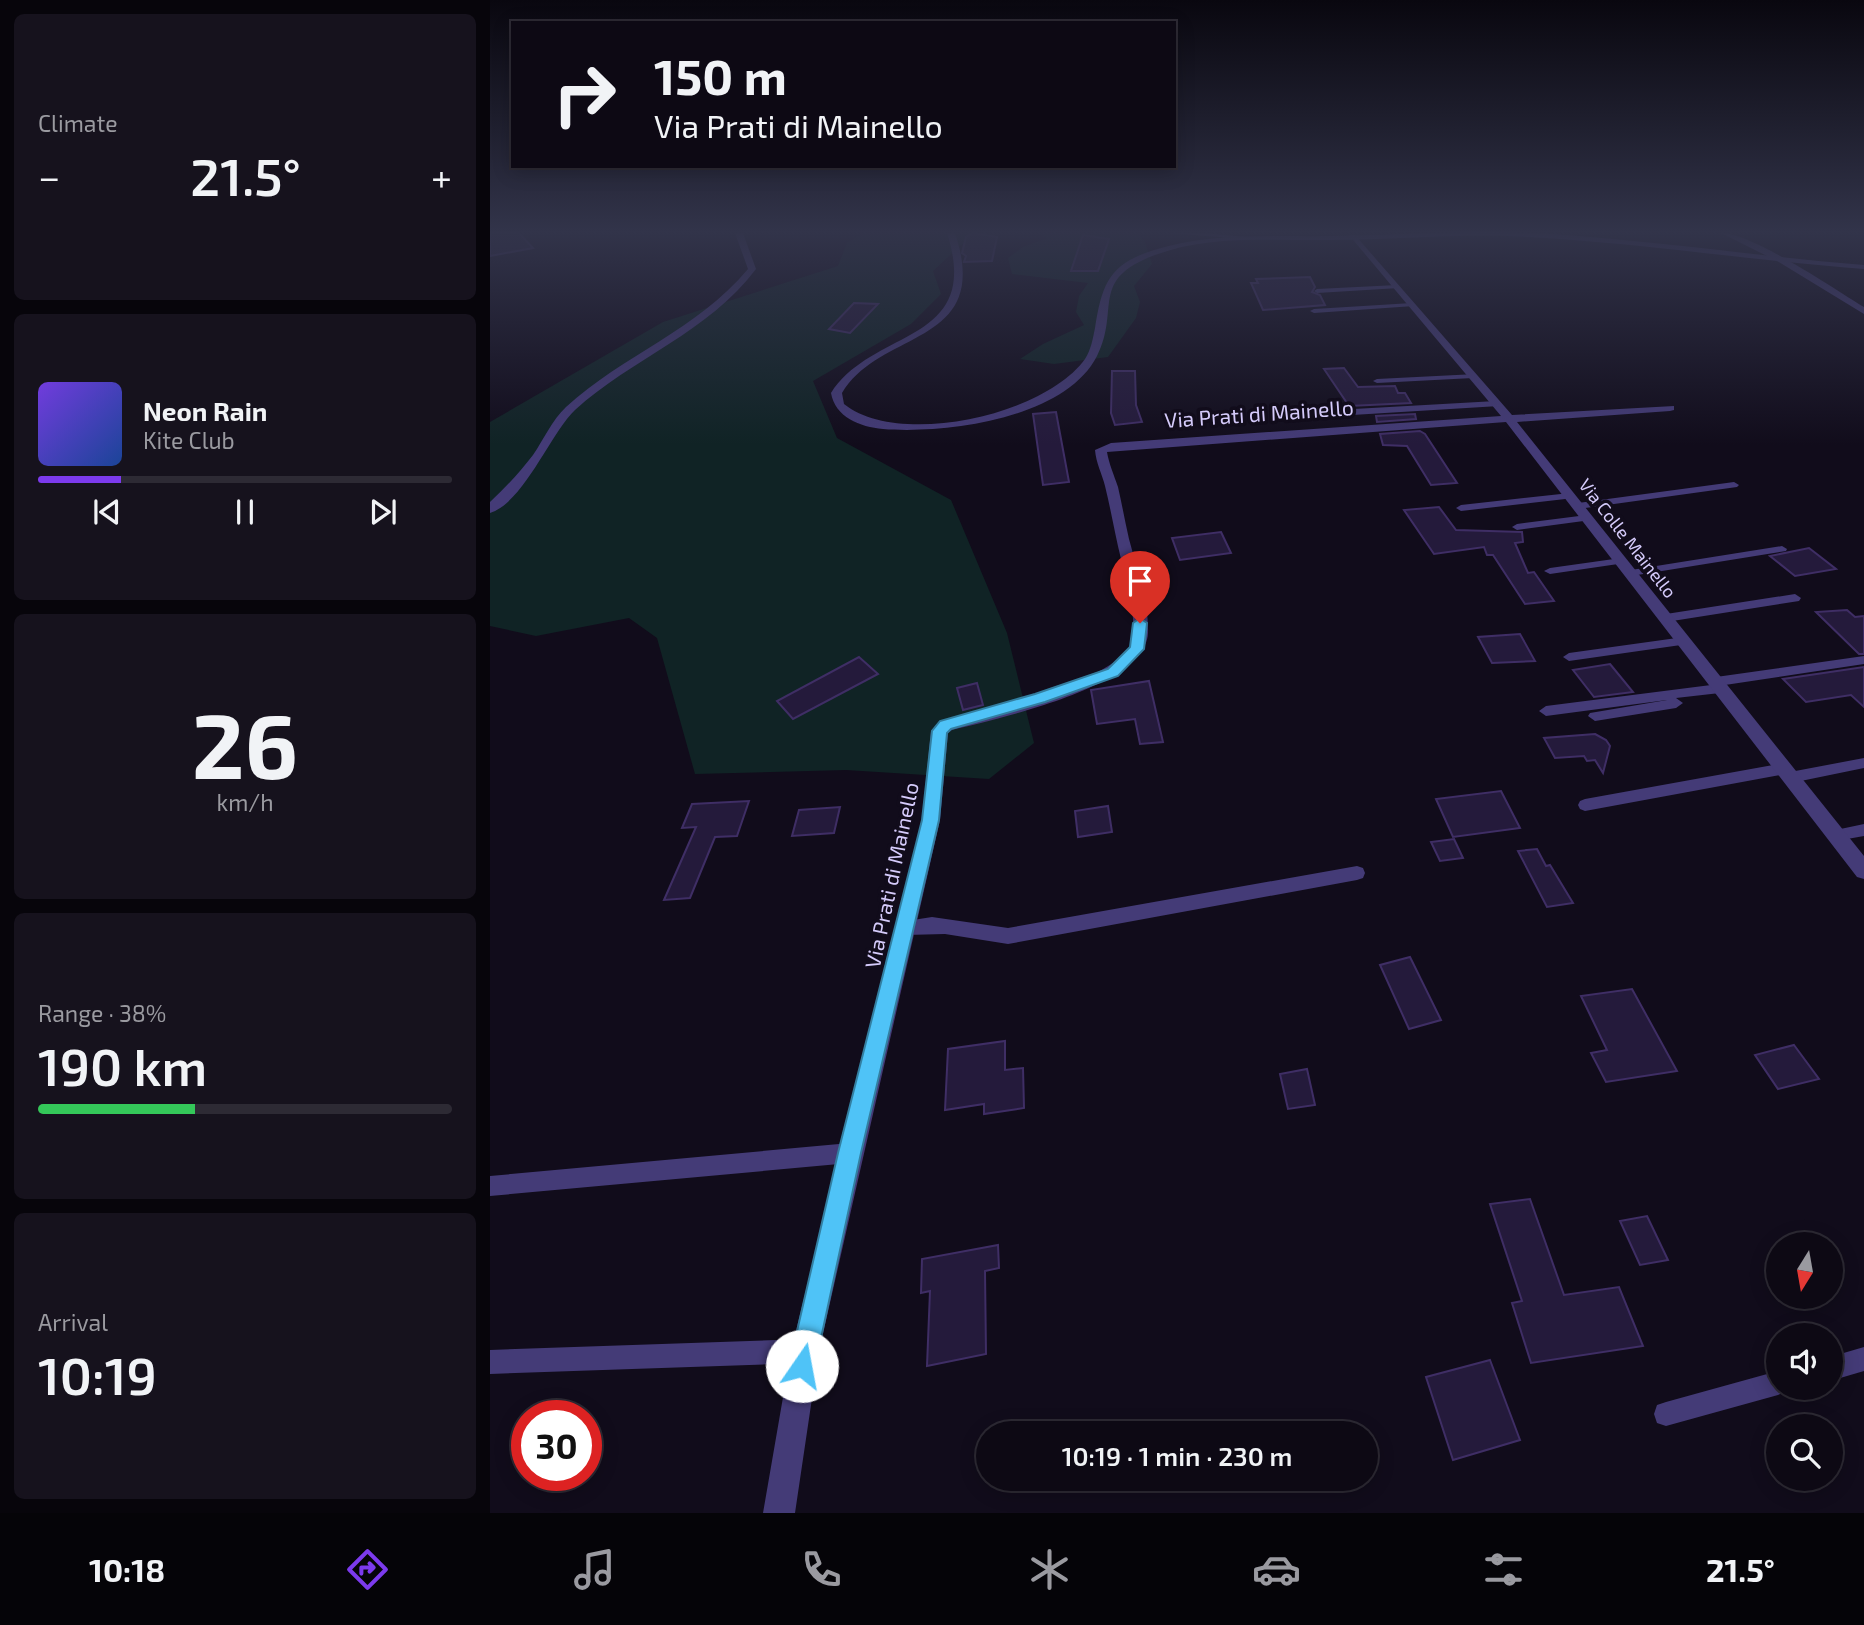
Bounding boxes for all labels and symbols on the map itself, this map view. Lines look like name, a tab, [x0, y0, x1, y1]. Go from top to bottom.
street label: Via Prati di Mainello	[1164, 394, 1354, 432]
street label: Via Colle Mainello	[1575, 474, 1681, 602]
pin	[1110, 551, 1170, 623]
street label: Via Prati di Mainello	[859, 780, 923, 970]
north arrow	[1766, 1232, 1843, 1309]
position arrow	[765, 1329, 839, 1403]
speed limit sign: 30	[511, 1400, 602, 1491]

